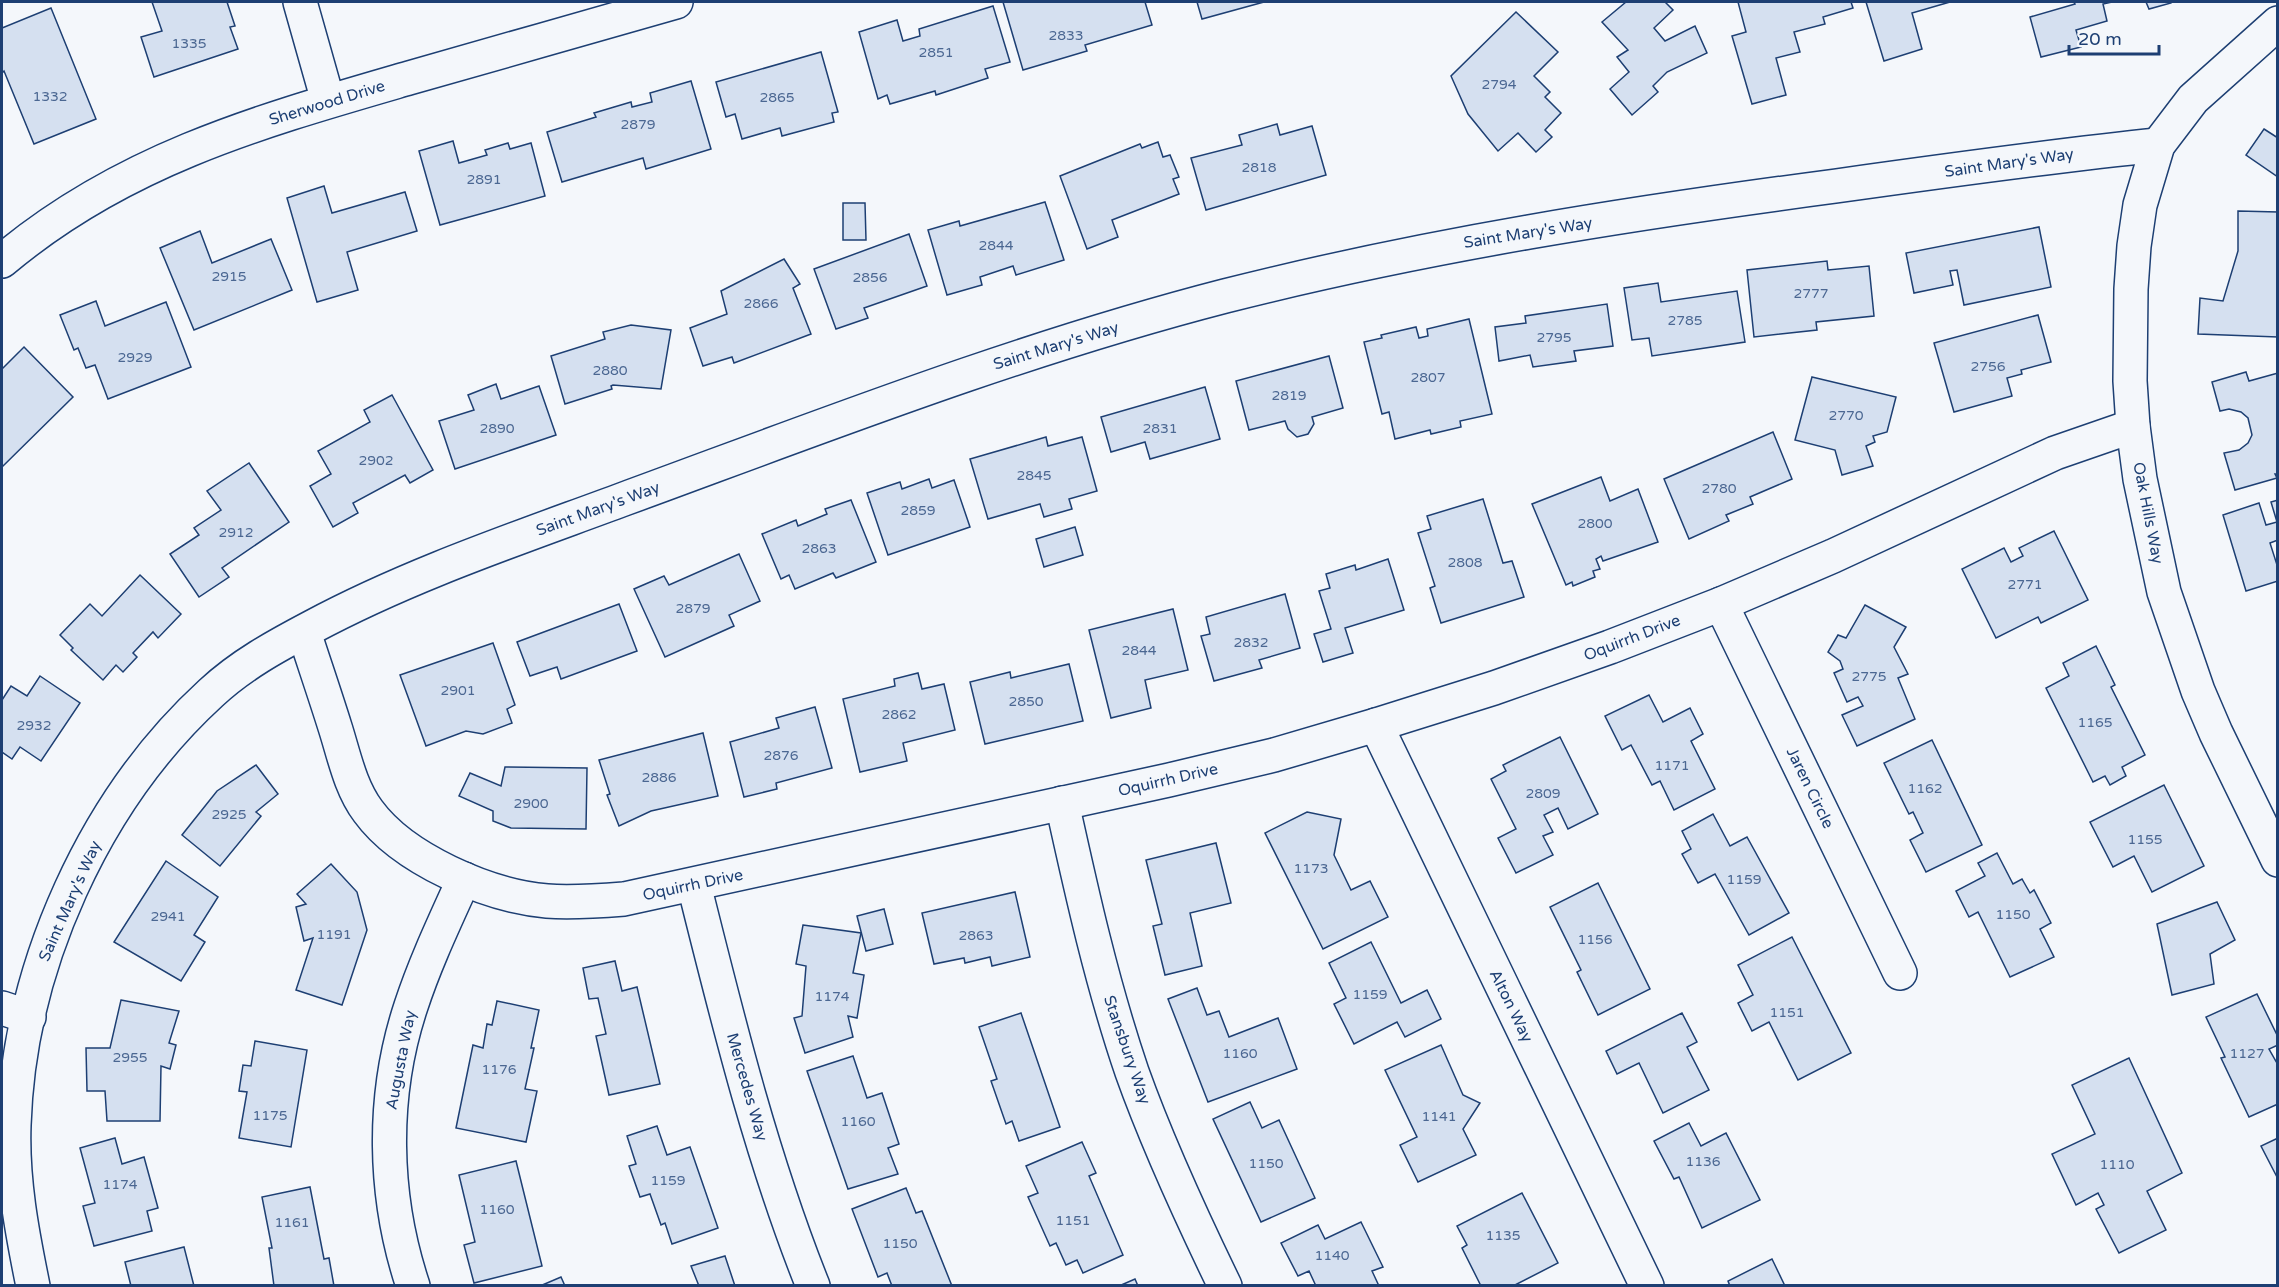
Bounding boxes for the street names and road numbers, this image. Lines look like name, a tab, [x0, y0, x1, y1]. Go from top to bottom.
street label: Sherwood Drive	[267, 76, 387, 130]
street label: Saint Mary's Way	[1943, 144, 2075, 182]
street label: Saint Mary's Way	[1462, 213, 1594, 253]
street label: Saint Mary's Way	[991, 317, 1122, 375]
street label: Oak Hills Way	[2128, 460, 2168, 566]
street label: Saint Mary's Way	[533, 477, 663, 541]
street label: Oquirrh Drive	[1581, 610, 1683, 666]
street label: Jaren Circle	[1782, 744, 1838, 832]
street label: Oquirrh Drive	[1116, 759, 1220, 801]
street label: Saint Mary's Way	[34, 837, 106, 965]
street label: Oquirrh Drive	[641, 865, 745, 905]
street label: Alton Way	[1485, 966, 1537, 1046]
street label: Stansbury Way	[1099, 993, 1155, 1107]
street label: Augusta Way	[382, 1008, 421, 1112]
street label: Mercedes Way	[722, 1031, 772, 1144]

